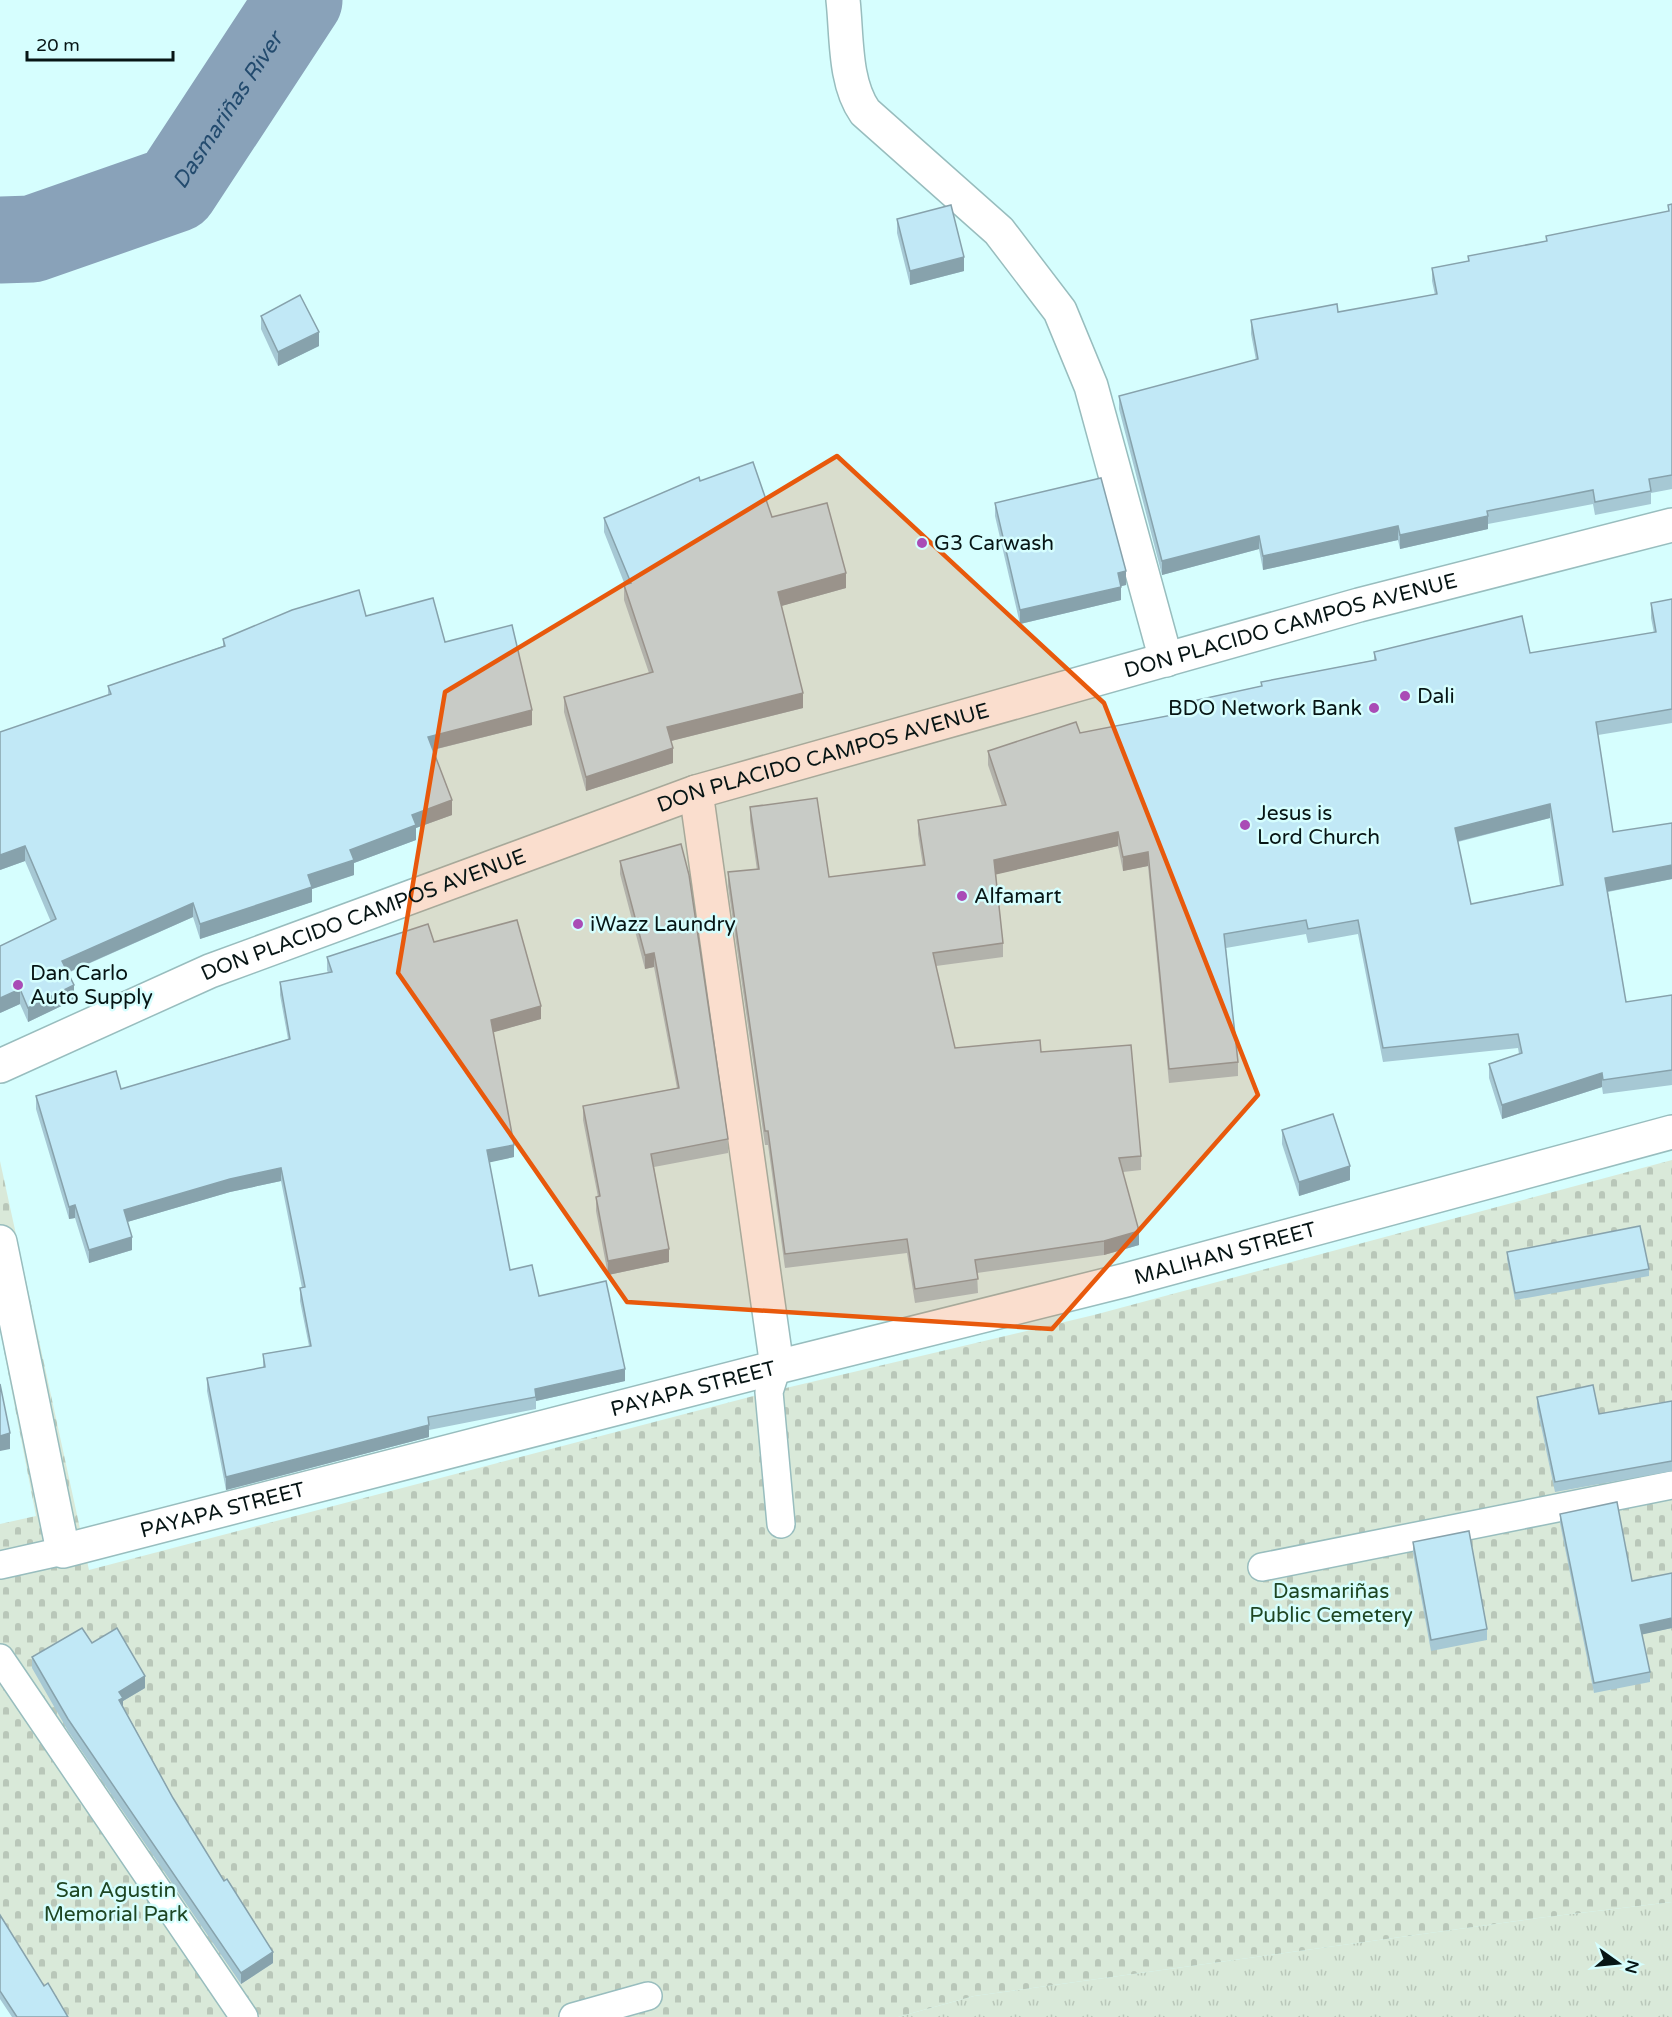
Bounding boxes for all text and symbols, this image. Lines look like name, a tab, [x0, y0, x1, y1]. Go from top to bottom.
scale bar	[27, 24, 172, 62]
water label: Dasmariñas River	[167, 25, 290, 194]
text: 20 m	[36, 34, 80, 56]
place label: G3 Carwash	[934, 531, 1054, 556]
marker: G3 Carwash	[915, 536, 929, 550]
street label: DON PLACIDO CAMPOS AVENUE	[1121, 568, 1460, 684]
place label: Dali	[1417, 684, 1455, 709]
marker: Dali	[1398, 689, 1412, 703]
place label: BDO Network Bank	[1168, 696, 1362, 721]
street label: DON PLACIDO CAMPOS AVENUE	[654, 698, 992, 818]
marker: BDO Network Bank	[1367, 701, 1381, 715]
place label: Jesus is Lord Church	[1257, 801, 1380, 850]
marker: Jesus is Lord Church	[1238, 818, 1252, 832]
street label: DON PLACIDO CAMPOS AVENUE	[197, 844, 530, 986]
place label: Alfamart	[974, 884, 1061, 909]
marker: Alfamart	[955, 889, 969, 903]
place label: iWazz Laundry	[590, 912, 736, 937]
marker: iWazz Laundry	[571, 917, 585, 931]
place label: Dan Carlo Auto Supply	[30, 961, 153, 1010]
marker: Dan Carlo Auto Supply	[11, 978, 25, 992]
street label: MALIHAN STREET	[1131, 1217, 1319, 1290]
street label: PAYAPA STREET	[608, 1356, 778, 1422]
street label: PAYAPA STREET	[137, 1477, 308, 1544]
park label: Dasmariñas Public Cemetery	[1249, 1579, 1413, 1628]
park label: San Agustin Memorial Park	[44, 1878, 188, 1927]
north arrow	[1588, 1933, 1648, 1993]
text: N	[1620, 1958, 1643, 1975]

